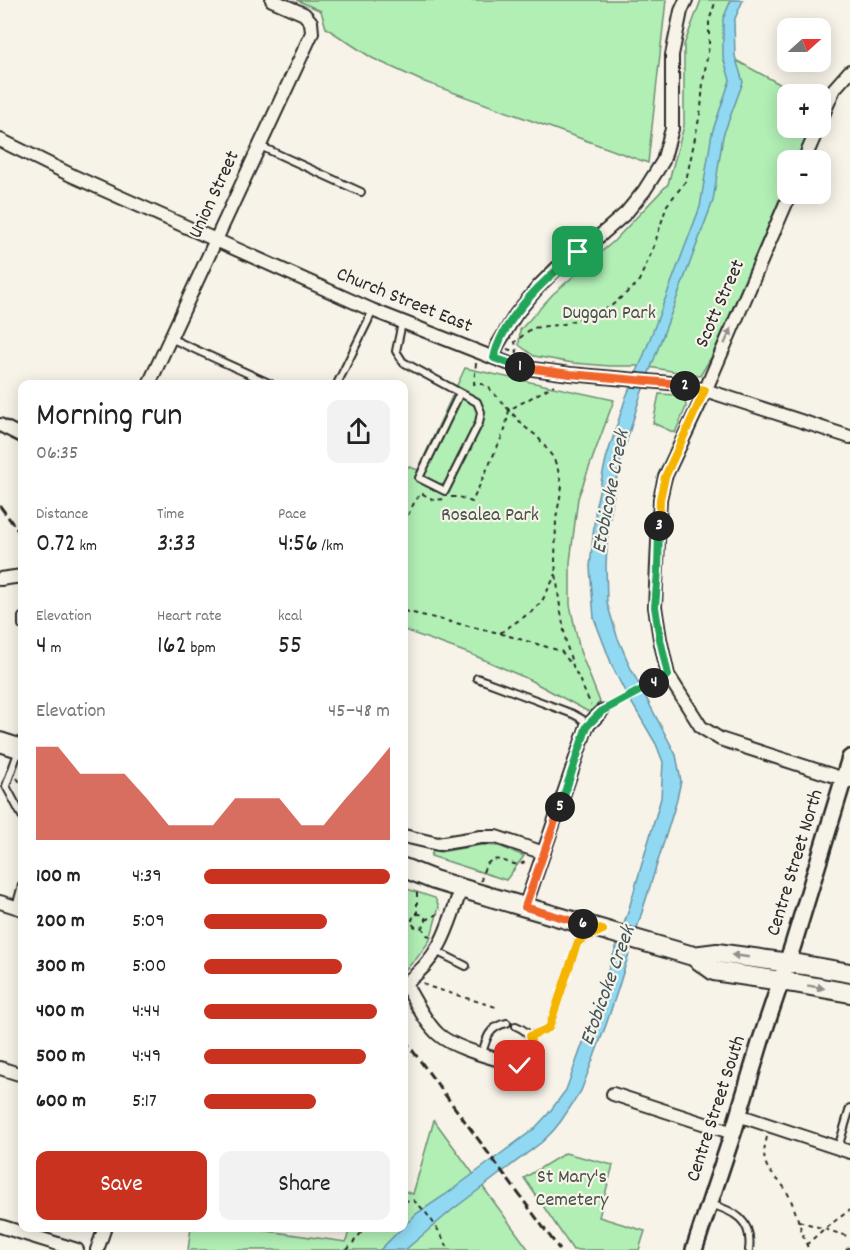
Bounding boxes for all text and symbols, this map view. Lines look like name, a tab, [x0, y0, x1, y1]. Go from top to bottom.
north arrow	[777, 18, 831, 72]
map controls	[777, 18, 831, 204]
button: +	[777, 84, 831, 138]
street label: Union Street	[182, 147, 248, 243]
button: −	[777, 150, 831, 204]
pin	[552, 226, 603, 277]
icon: arrive	[561, 235, 594, 268]
street label: Scott Street	[689, 256, 753, 352]
street label: Church Street East	[332, 261, 476, 341]
park label: Duggan Park	[562, 300, 656, 328]
one-way arrow	[724, 328, 733, 345]
pin: 1	[505, 352, 535, 382]
text: 1	[518, 355, 522, 378]
pin: 2	[670, 371, 700, 401]
text: 2	[682, 374, 689, 397]
text: Morning run	[36, 394, 183, 441]
button: share	[327, 400, 390, 463]
water label: Etobicoke Creek	[585, 425, 639, 556]
text: 06:35	[36, 440, 78, 468]
park label: Rosalea Park	[441, 502, 539, 530]
text: Distance	[36, 503, 88, 526]
text: Time	[157, 503, 184, 526]
text: Pace	[278, 503, 306, 526]
pin: 3	[644, 511, 674, 541]
text: 3	[655, 514, 663, 537]
text: 0.72	[36, 526, 76, 563]
text: 3:33	[157, 526, 196, 563]
text: 4:56	[278, 526, 318, 563]
text: km	[76, 535, 97, 558]
text: /km	[318, 535, 344, 558]
text: Elevation	[36, 605, 92, 628]
text: Heart rate	[157, 605, 222, 628]
text: kcal	[278, 605, 302, 628]
text: 4	[36, 628, 47, 665]
text: 162	[157, 628, 187, 665]
text: 55	[278, 628, 302, 665]
text: m	[47, 637, 61, 660]
text: bpm	[187, 637, 216, 660]
pin: 4	[639, 668, 669, 698]
text: 4	[651, 671, 657, 694]
text: Elevation	[36, 698, 106, 726]
text: 45–48 m	[328, 698, 390, 726]
street label: Centre Street North	[760, 786, 832, 940]
pin: 5	[545, 792, 575, 822]
text: 5	[556, 795, 564, 818]
text: 100 m	[36, 863, 81, 891]
text: 4:39	[132, 863, 162, 891]
text: 200 m	[36, 908, 85, 936]
text: 5:09	[132, 908, 165, 936]
pin: 6	[568, 909, 598, 939]
text: 6	[579, 912, 587, 935]
water label: Etobicoke Creek	[573, 920, 645, 1050]
one-way arrow	[731, 952, 750, 961]
text: 300 m	[36, 953, 85, 981]
text: 5:00	[132, 953, 166, 981]
one-way arrow	[806, 982, 825, 991]
text: 400 m	[36, 998, 84, 1026]
text: 4:44	[132, 998, 160, 1026]
street label: Centre Street South	[680, 1032, 754, 1186]
pin	[494, 1040, 545, 1091]
text: 500 m	[36, 1043, 85, 1071]
text: 4:49	[132, 1043, 161, 1071]
icon: check	[503, 1049, 536, 1082]
text: 600 m	[36, 1088, 86, 1116]
text: 5:17	[132, 1088, 157, 1116]
button: Save	[36, 1151, 207, 1220]
button: Share	[219, 1151, 390, 1220]
park label: St Mary's Cemetery	[536, 1164, 609, 1215]

